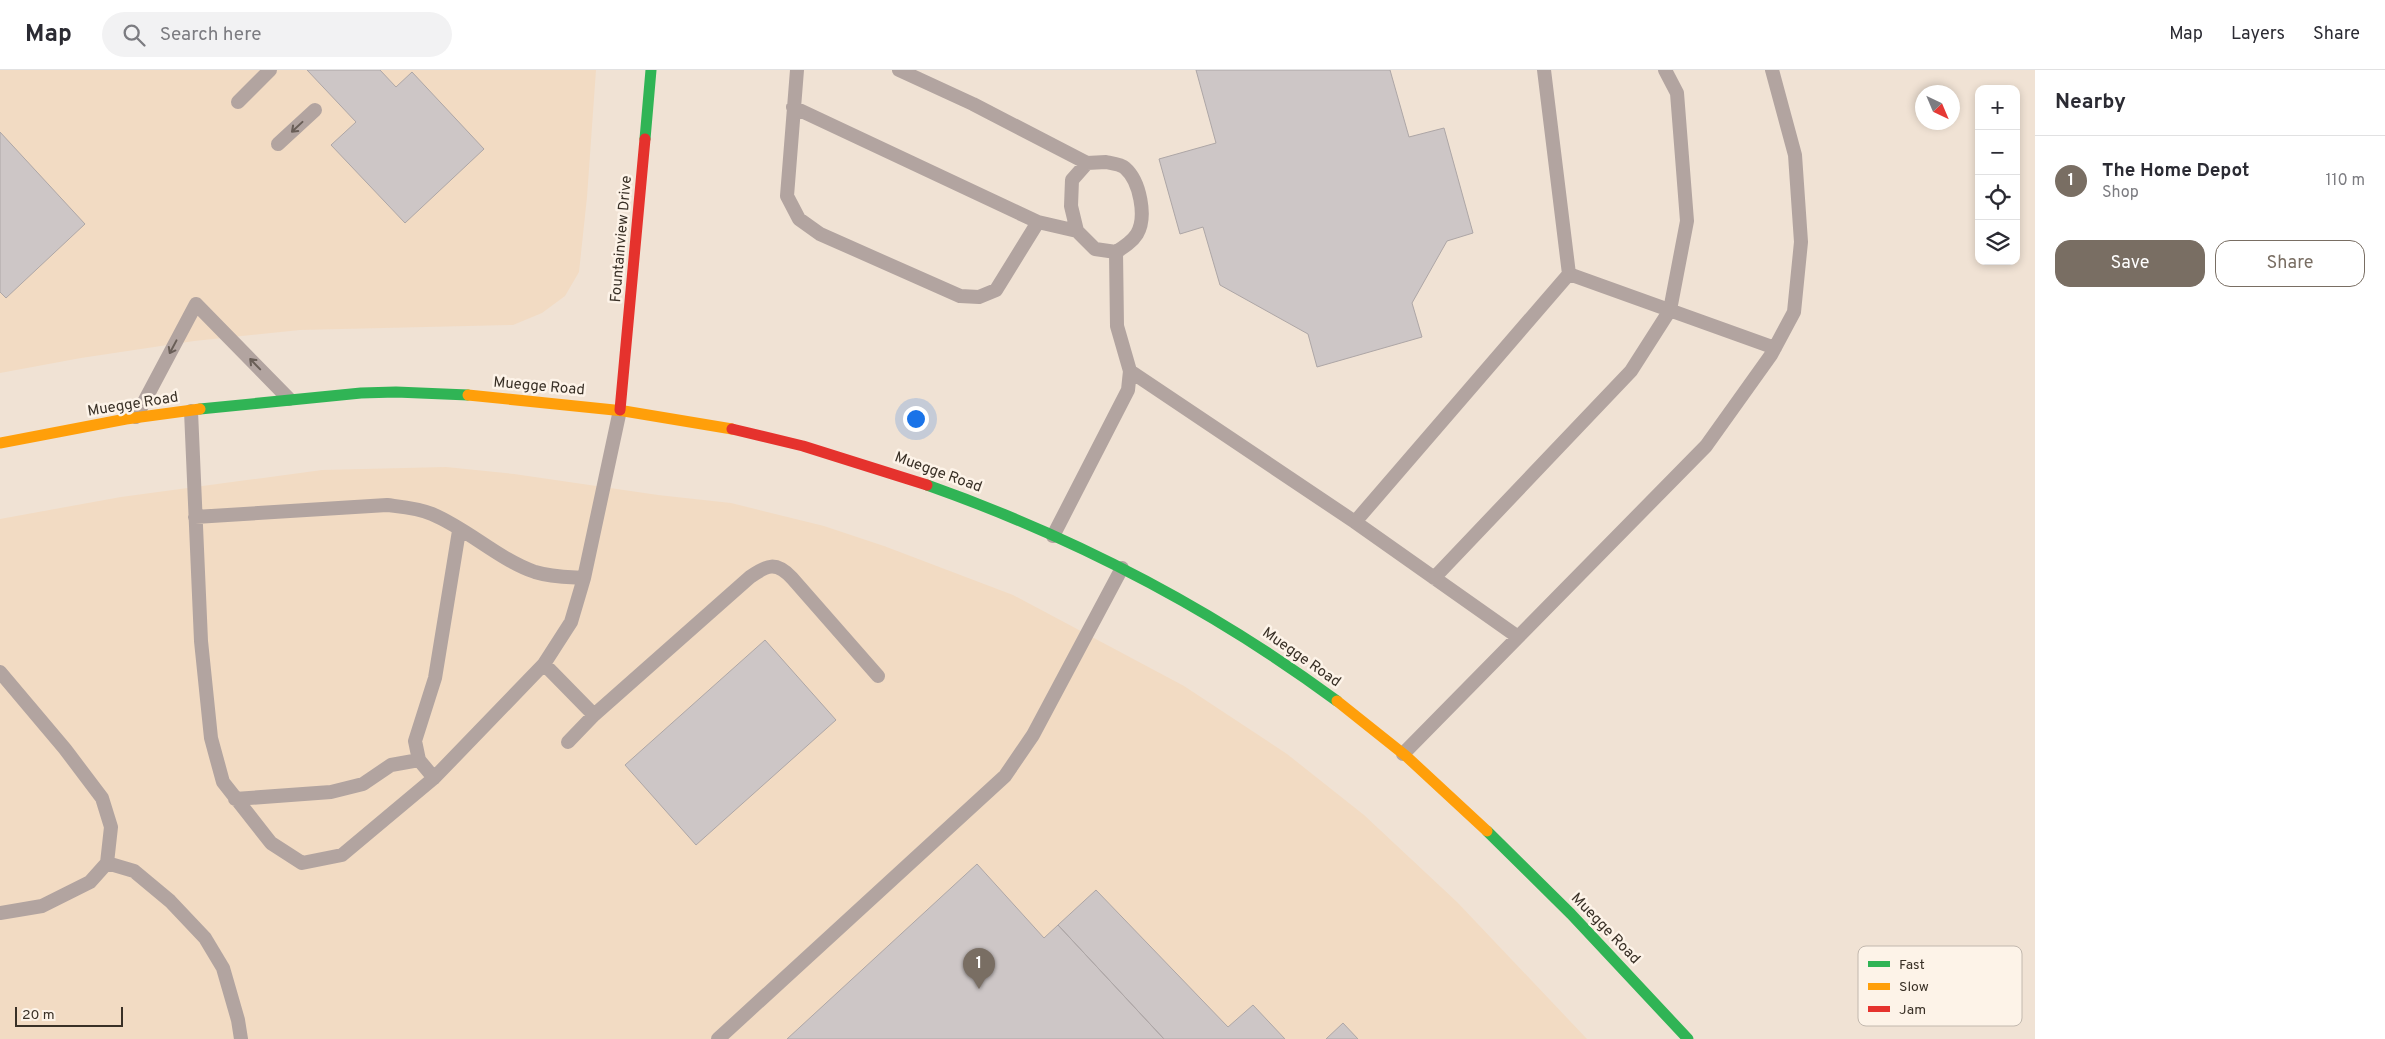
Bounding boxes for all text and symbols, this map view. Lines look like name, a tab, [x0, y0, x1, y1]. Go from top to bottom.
search box	[102, 12, 452, 57]
text: Map	[25, 20, 72, 50]
icon: search	[120, 21, 148, 49]
text: Search here	[160, 23, 261, 47]
text: Map	[2169, 23, 2203, 46]
text: Layers	[2231, 23, 2285, 46]
text: Share	[2313, 23, 2360, 46]
north arrow	[1915, 85, 1960, 130]
map controls	[1975, 85, 2020, 265]
button: +	[1975, 85, 2020, 130]
text: Nearby	[2055, 89, 2126, 116]
one-way arrow	[290, 121, 303, 133]
button: −	[1975, 130, 2020, 175]
text: The Home Depot	[2102, 159, 2249, 183]
text: 1	[2068, 171, 2074, 191]
text: 110 m	[2325, 171, 2365, 191]
street label: Fountainview Drive	[607, 175, 637, 303]
button: locate	[1975, 175, 2020, 220]
text: Shop	[2102, 183, 2139, 203]
button: layers	[1975, 220, 2020, 265]
button: Save	[2055, 240, 2205, 287]
button: Share	[2215, 240, 2365, 287]
one-way arrow	[168, 339, 177, 354]
one-way arrow	[249, 358, 261, 371]
street label: Muegge Road	[492, 374, 586, 400]
street label: Muegge Road	[86, 388, 180, 422]
your location	[903, 406, 929, 432]
street label: Muegge Road	[892, 448, 984, 498]
street label: Muegge Road	[1258, 624, 1344, 692]
street label: Muegge Road	[1566, 889, 1644, 969]
legend	[1858, 946, 2022, 1026]
pin: 1	[963, 948, 995, 989]
text: Fast	[1899, 957, 1925, 974]
text: Slow	[1899, 979, 1929, 996]
text: Jam	[1899, 1002, 1926, 1019]
scale bar	[15, 1004, 122, 1027]
text: 20 m	[22, 1007, 55, 1024]

